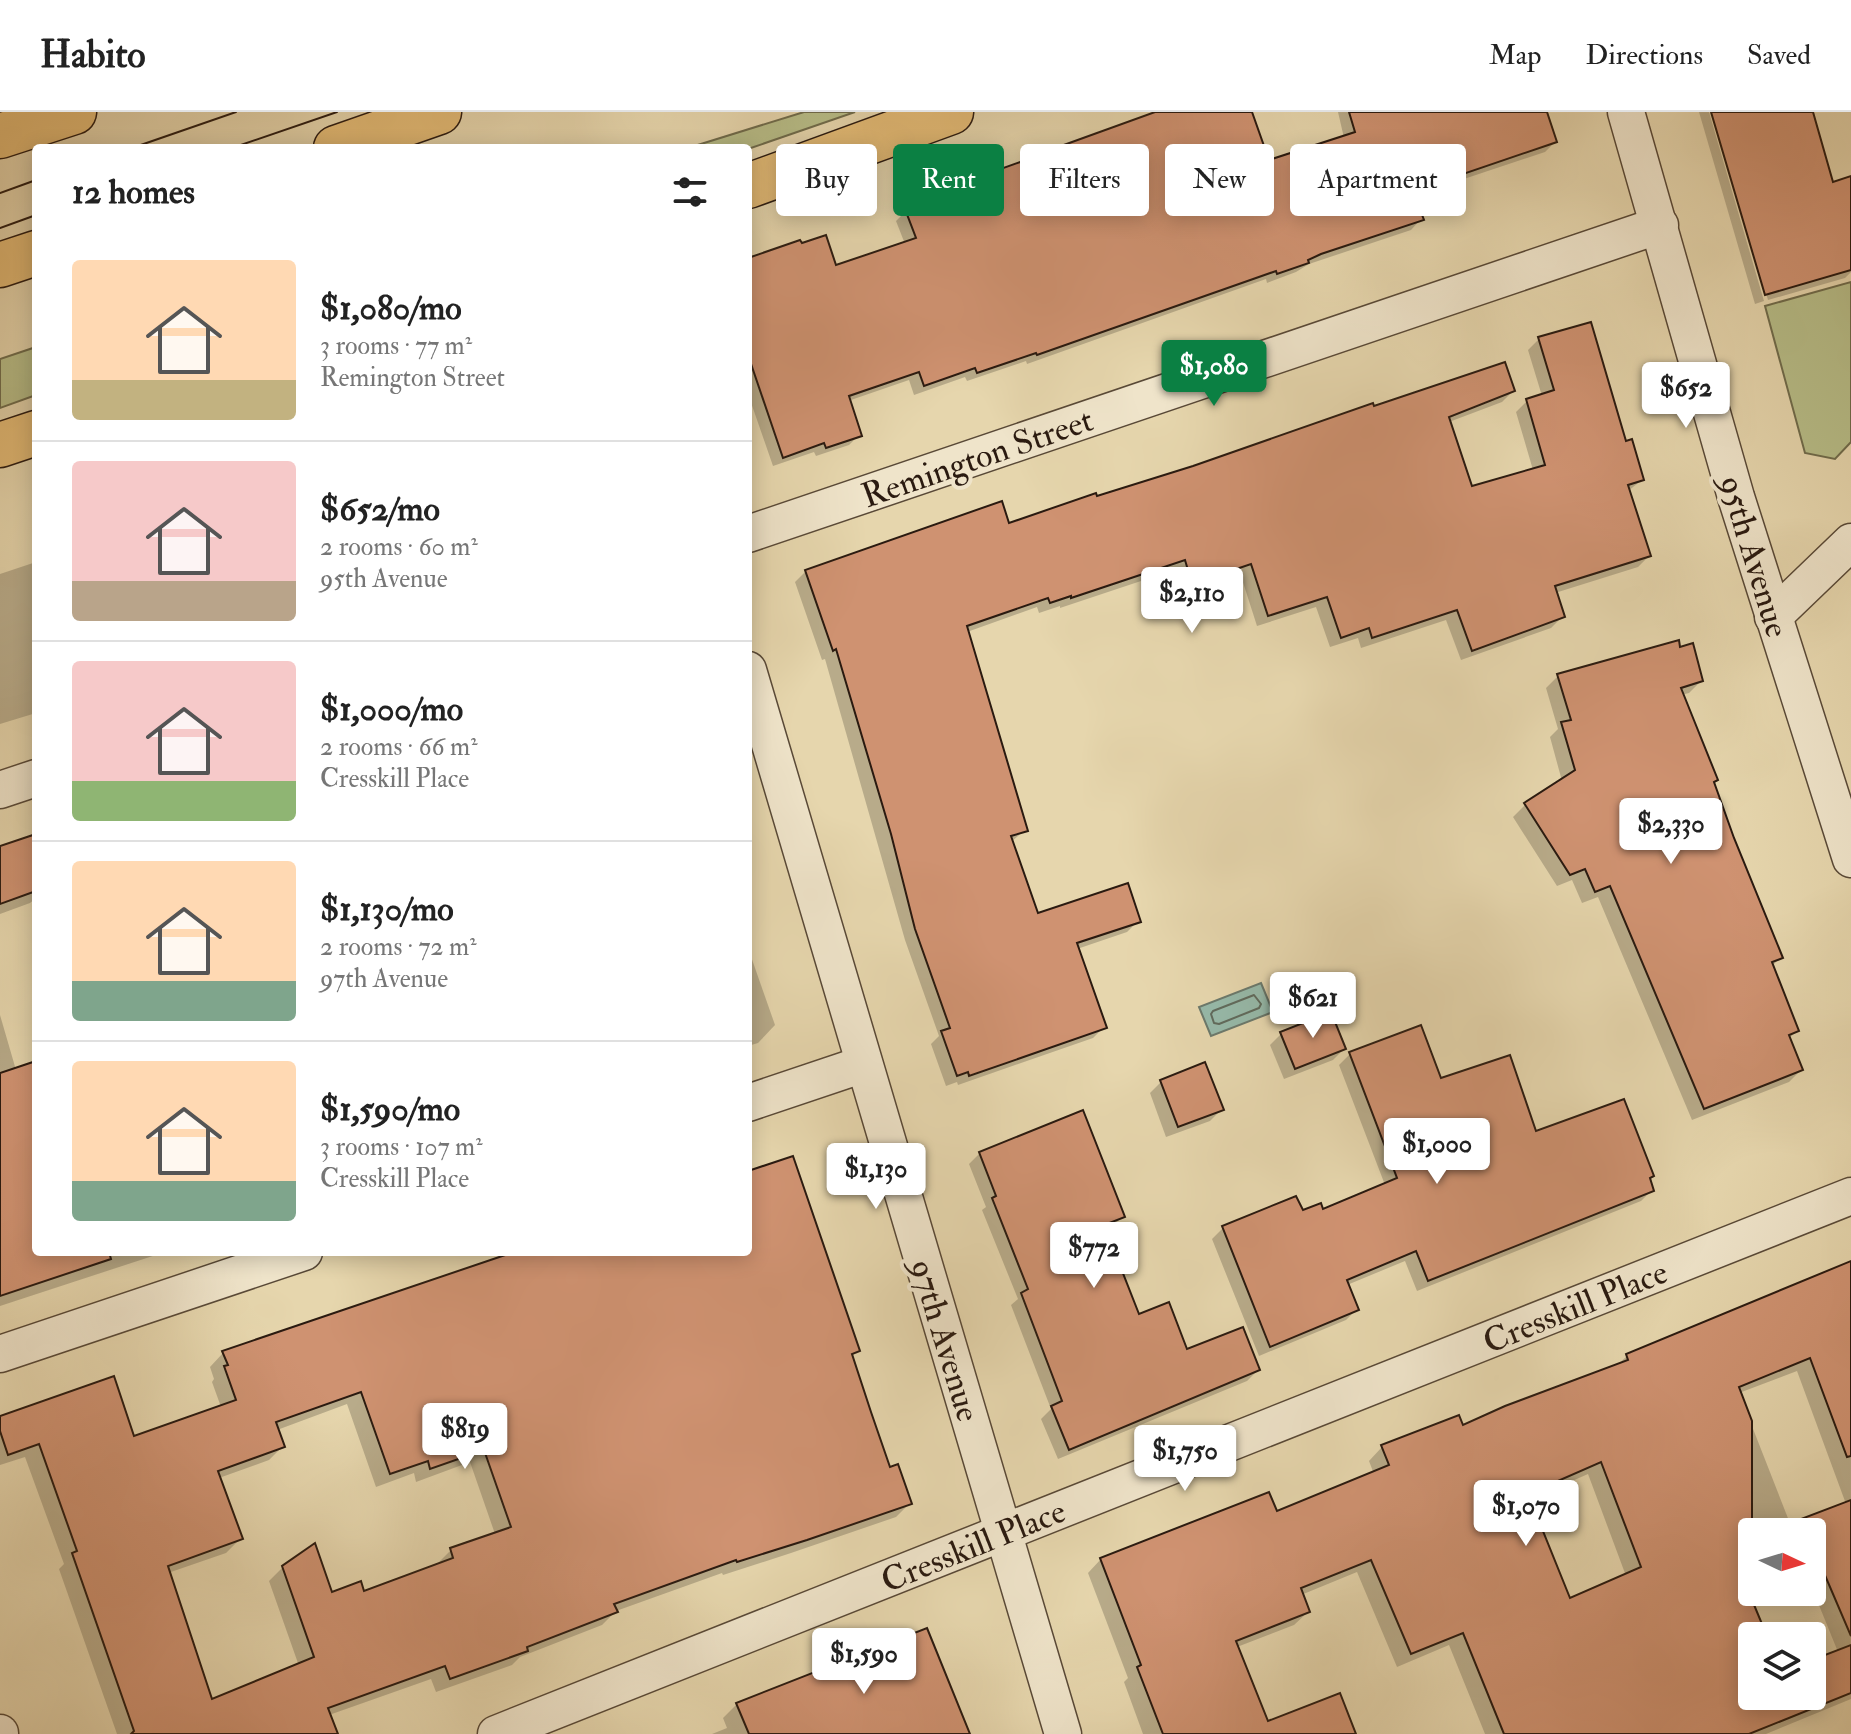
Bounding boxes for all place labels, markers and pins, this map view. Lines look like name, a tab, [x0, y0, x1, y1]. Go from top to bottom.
pin: $1,080	[1149, 340, 1279, 408]
pin: $652	[1639, 362, 1733, 430]
pin: $2,110	[1127, 567, 1257, 635]
pin: $2,330	[1606, 798, 1736, 866]
pin: $621	[1266, 972, 1360, 1040]
pin: $1,000	[1372, 1118, 1502, 1186]
pin: $1,130	[811, 1143, 941, 1211]
pin: $772	[1047, 1222, 1141, 1290]
pin: $819	[418, 1403, 512, 1471]
pin: $1,750	[1120, 1425, 1250, 1493]
pin: $1,070	[1461, 1480, 1591, 1548]
pin: $1,590	[799, 1628, 929, 1696]

